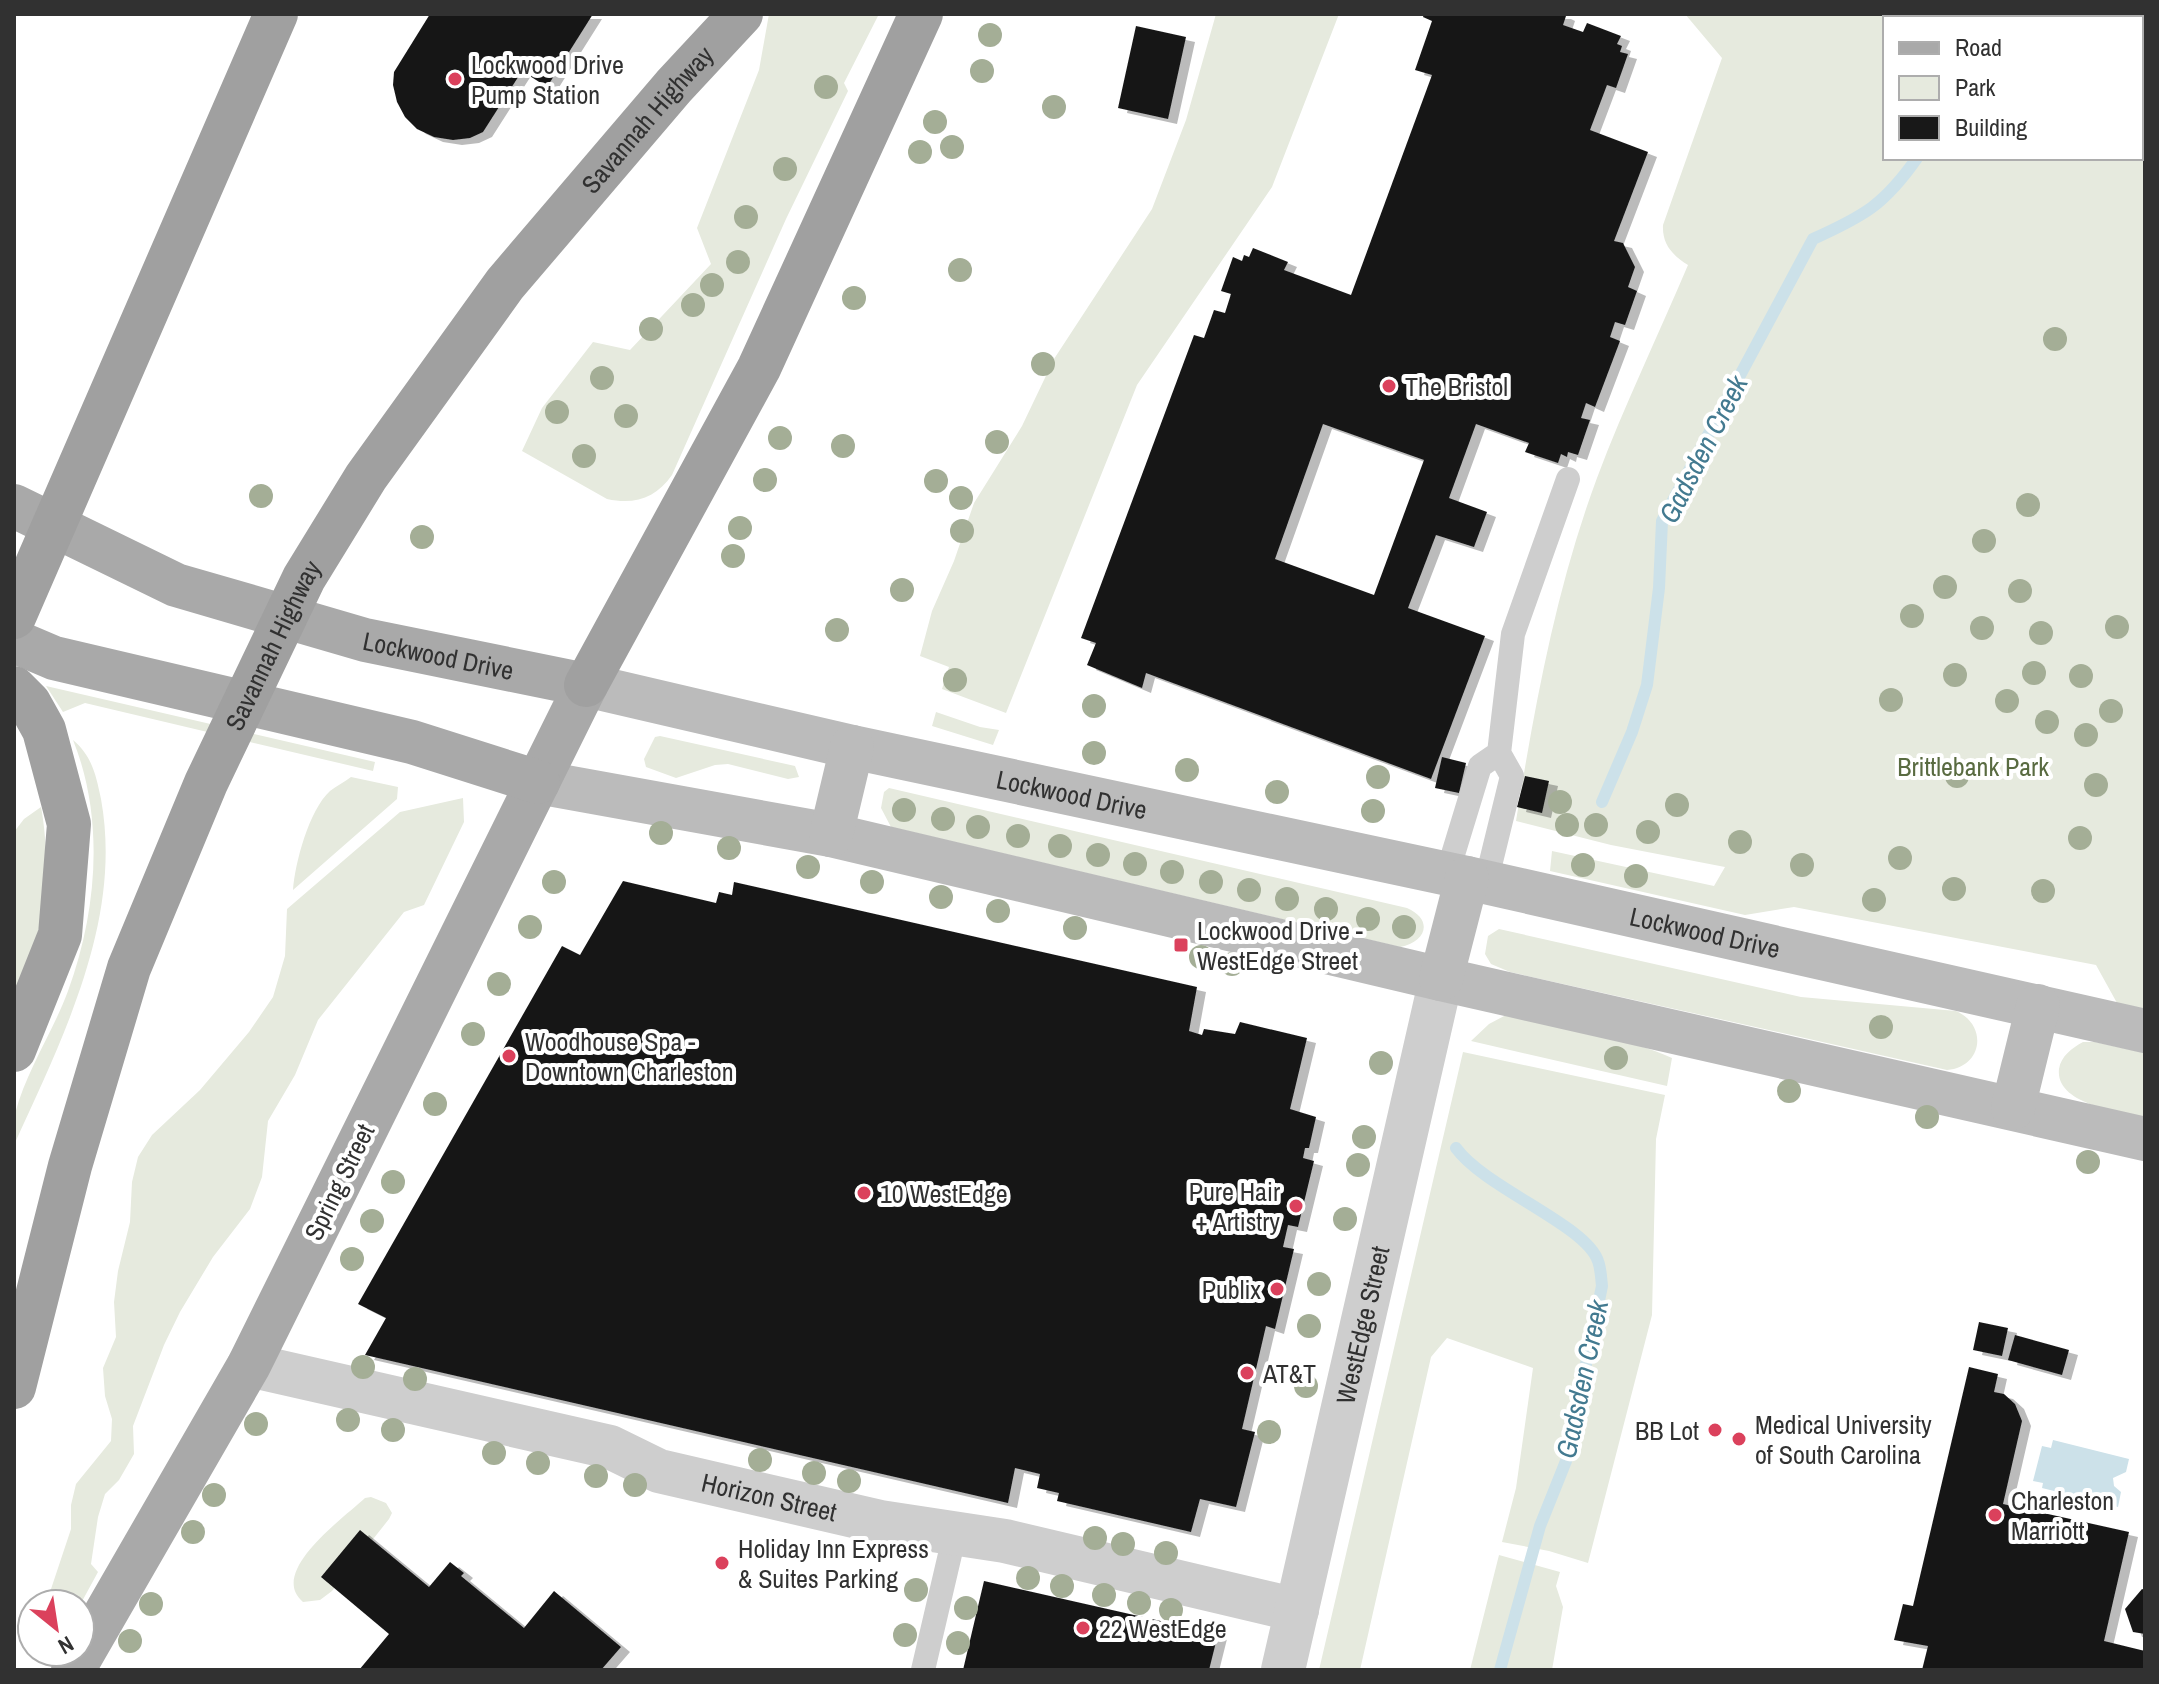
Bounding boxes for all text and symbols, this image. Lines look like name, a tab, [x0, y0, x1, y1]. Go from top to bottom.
legend	[1883, 16, 2143, 160]
text: Road	[1955, 31, 2002, 63]
street label: Savannah Highway	[573, 38, 721, 200]
place label: Lockwood Drive Pump Station	[471, 47, 624, 112]
marker: Lockwood Drive Pump Station	[446, 70, 464, 88]
text: Park	[1955, 71, 1996, 103]
text: Building	[1955, 111, 2027, 143]
water label: Gadsden Creek	[1650, 367, 1757, 529]
place label: The Bristol	[1405, 369, 1508, 404]
marker: The Bristol	[1380, 377, 1398, 395]
street label: Savannah Highway	[216, 553, 329, 736]
street label: Lockwood Drive	[360, 623, 517, 687]
park label: Brittlebank Park	[1897, 749, 2049, 784]
street label: Lockwood Drive	[993, 761, 1150, 827]
street label: Lockwood Drive	[1627, 898, 1784, 966]
place label: Lockwood Drive - WestEdge Street	[1197, 913, 1363, 978]
marker: Lockwood Drive - WestEdge Street	[1172, 936, 1190, 954]
place label: Woodhouse Spa - Downtown Charleston	[525, 1024, 734, 1089]
marker: Woodhouse Spa - Downtown Charleston	[500, 1047, 518, 1065]
street label: Spring Street	[296, 1118, 382, 1246]
place label: Pure Hair + Artistry	[1189, 1174, 1280, 1239]
place label: 10 WestEdge	[880, 1176, 1008, 1211]
marker: 10 WestEdge	[855, 1184, 873, 1202]
marker: Pure Hair + Artistry	[1287, 1197, 1305, 1215]
street label: WestEdge Street	[1327, 1243, 1397, 1407]
place label: Publix	[1202, 1272, 1261, 1307]
marker: Publix	[1268, 1280, 1286, 1298]
water label: Gadsden Creek	[1547, 1295, 1618, 1462]
place label: AT&T	[1262, 1356, 1316, 1391]
marker: AT&T	[1238, 1364, 1256, 1382]
place label: Medical University of South Carolina	[1755, 1407, 1932, 1472]
place label: BB Lot	[1635, 1413, 1699, 1448]
marker: BB Lot	[1706, 1421, 1724, 1439]
marker: Medical University of South Carolina	[1730, 1430, 1748, 1448]
street label: Horizon Street	[698, 1464, 840, 1529]
place label: Charleston Marriott	[2011, 1483, 2114, 1548]
marker: Charleston Marriott	[1986, 1506, 2004, 1524]
place label: Holiday Inn Express & Suites Parking	[738, 1531, 929, 1596]
marker: Holiday Inn Express & Suites Parking	[713, 1554, 731, 1572]
north arrow	[16, 1588, 96, 1668]
place label: 22 WestEdge	[1099, 1611, 1227, 1646]
marker: 22 WestEdge	[1074, 1619, 1092, 1637]
text: N	[53, 1629, 79, 1662]

